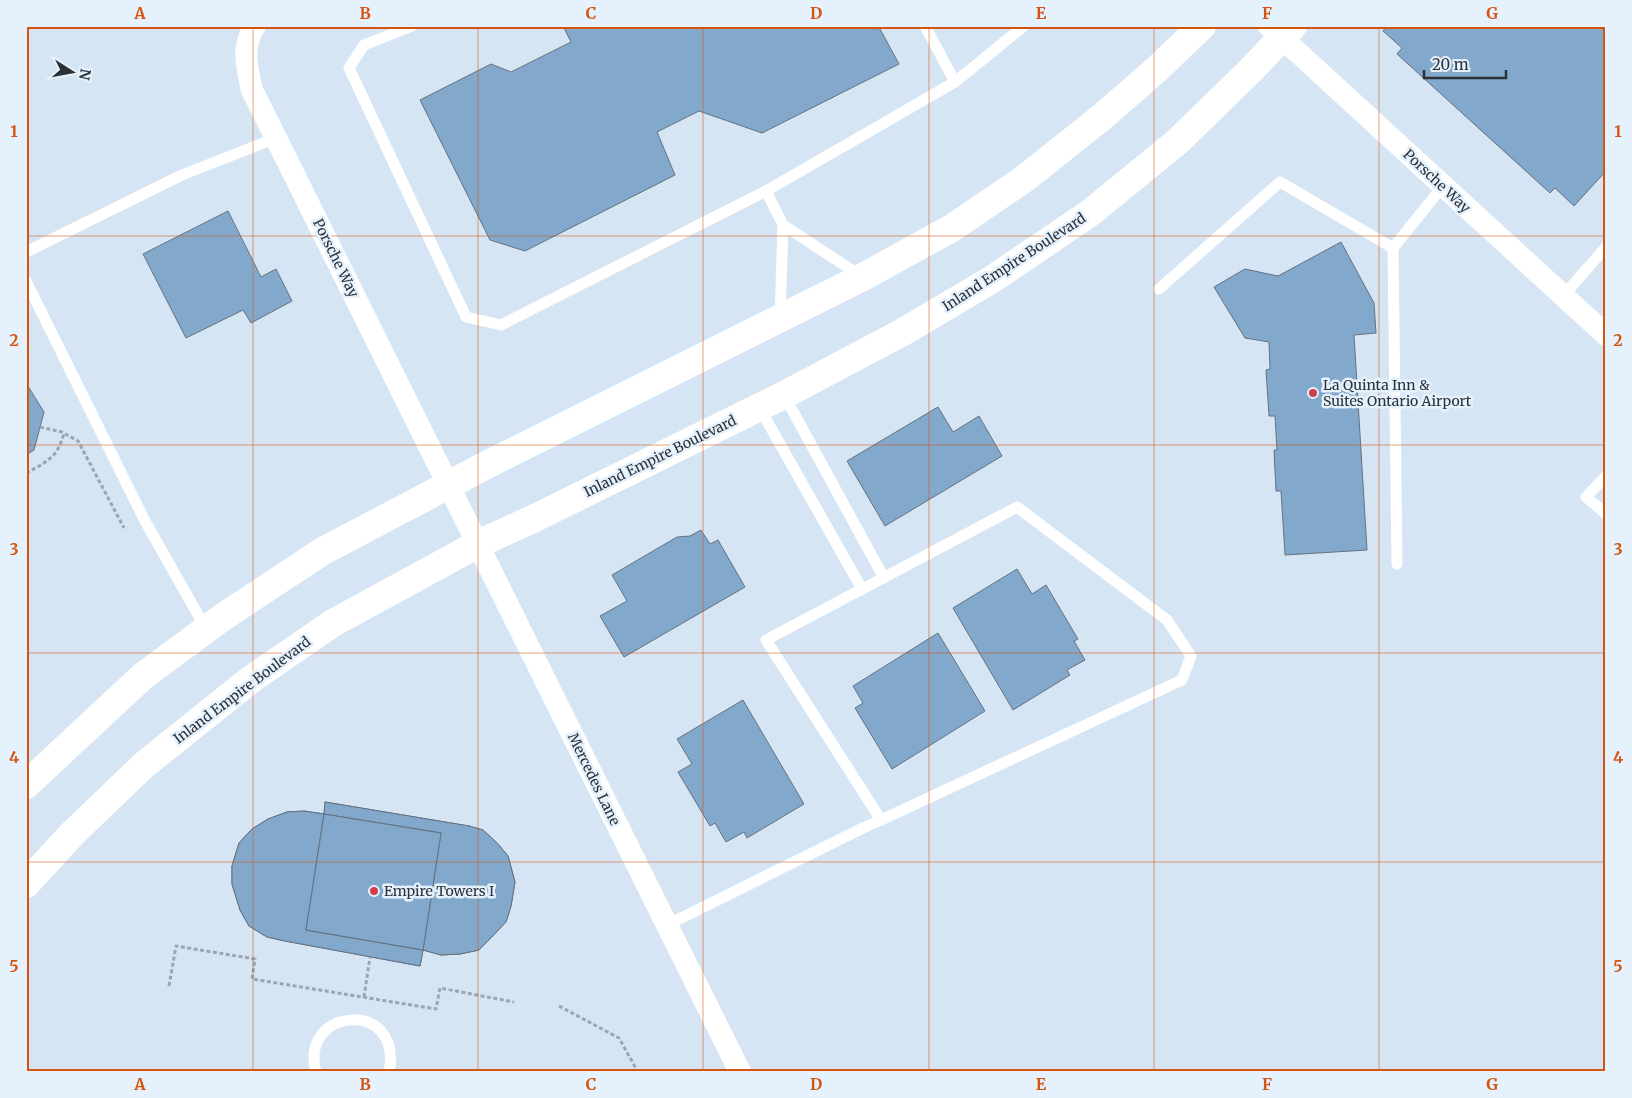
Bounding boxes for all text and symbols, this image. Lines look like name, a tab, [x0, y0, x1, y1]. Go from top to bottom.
text: A	[133, 3, 146, 23]
text: B	[359, 3, 371, 23]
text: C	[586, 3, 596, 23]
text: D	[810, 3, 822, 23]
text: E	[1036, 3, 1047, 23]
text: F	[1262, 3, 1272, 23]
text: G	[1486, 3, 1498, 23]
north arrow	[48, 48, 98, 98]
scale bar	[1424, 48, 1507, 80]
text: 20 m	[1432, 55, 1469, 74]
text: N	[75, 67, 95, 82]
text: 1	[10, 121, 18, 141]
text: 1	[1614, 121, 1622, 141]
street label: Porsche Way	[1400, 145, 1475, 217]
street label: Inland Empire Boulevard	[939, 209, 1090, 315]
street label: Porsche Way	[309, 216, 363, 301]
text: 2	[9, 330, 19, 350]
text: 2	[1613, 330, 1623, 350]
place label: La Quinta Inn & Suites Ontario Airport	[1323, 376, 1472, 410]
marker: La Quinta Inn & Suites Ontario Airport	[1307, 387, 1319, 399]
street label: Inland Empire Boulevard	[581, 411, 740, 501]
text: 3	[9, 539, 19, 559]
text: 3	[1613, 539, 1623, 559]
street label: Inland Empire Boulevard	[170, 632, 315, 748]
street label: Mercedes Lane	[564, 730, 624, 828]
text: 4	[9, 747, 19, 767]
text: 4	[1613, 747, 1623, 767]
place label: Empire Towers I	[384, 882, 494, 900]
marker: Empire Towers I	[368, 885, 380, 897]
text: 5	[9, 956, 19, 976]
text: 5	[1613, 956, 1623, 976]
text: A	[133, 1074, 146, 1094]
text: B	[359, 1074, 371, 1094]
text: C	[586, 1074, 596, 1094]
text: D	[810, 1074, 822, 1094]
text: E	[1036, 1074, 1047, 1094]
text: F	[1262, 1074, 1272, 1094]
text: G	[1486, 1074, 1498, 1094]

